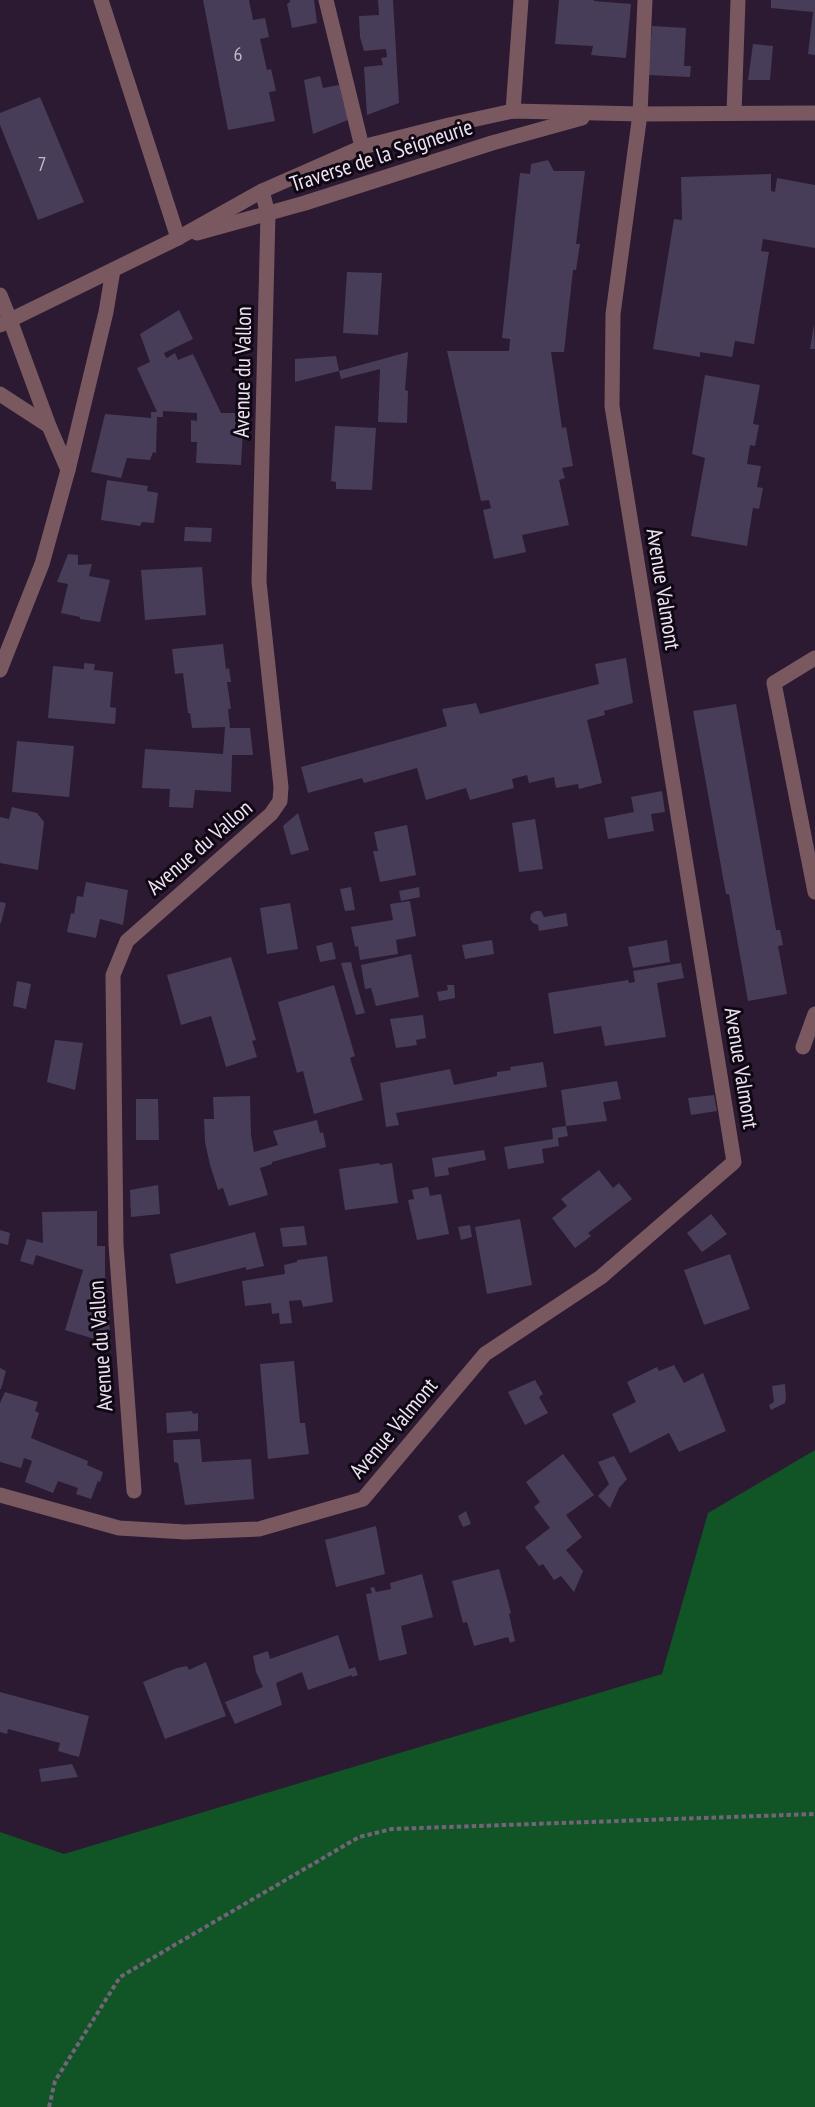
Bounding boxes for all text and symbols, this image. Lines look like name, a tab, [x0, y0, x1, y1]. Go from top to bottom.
house number: 6	[234, 41, 243, 67]
street label: Traverse de la Seigneurie	[286, 112, 476, 198]
house number: 7	[38, 151, 47, 177]
street label: Avenue du Vallon	[227, 306, 257, 438]
street label: Avenue Valmont	[641, 526, 687, 652]
street label: Avenue du Vallon	[140, 793, 258, 901]
street label: Avenue Valmont	[719, 1005, 765, 1131]
street label: Avenue du Vallon	[81, 1280, 119, 1412]
street label: Avenue Valmont	[343, 1372, 443, 1484]

